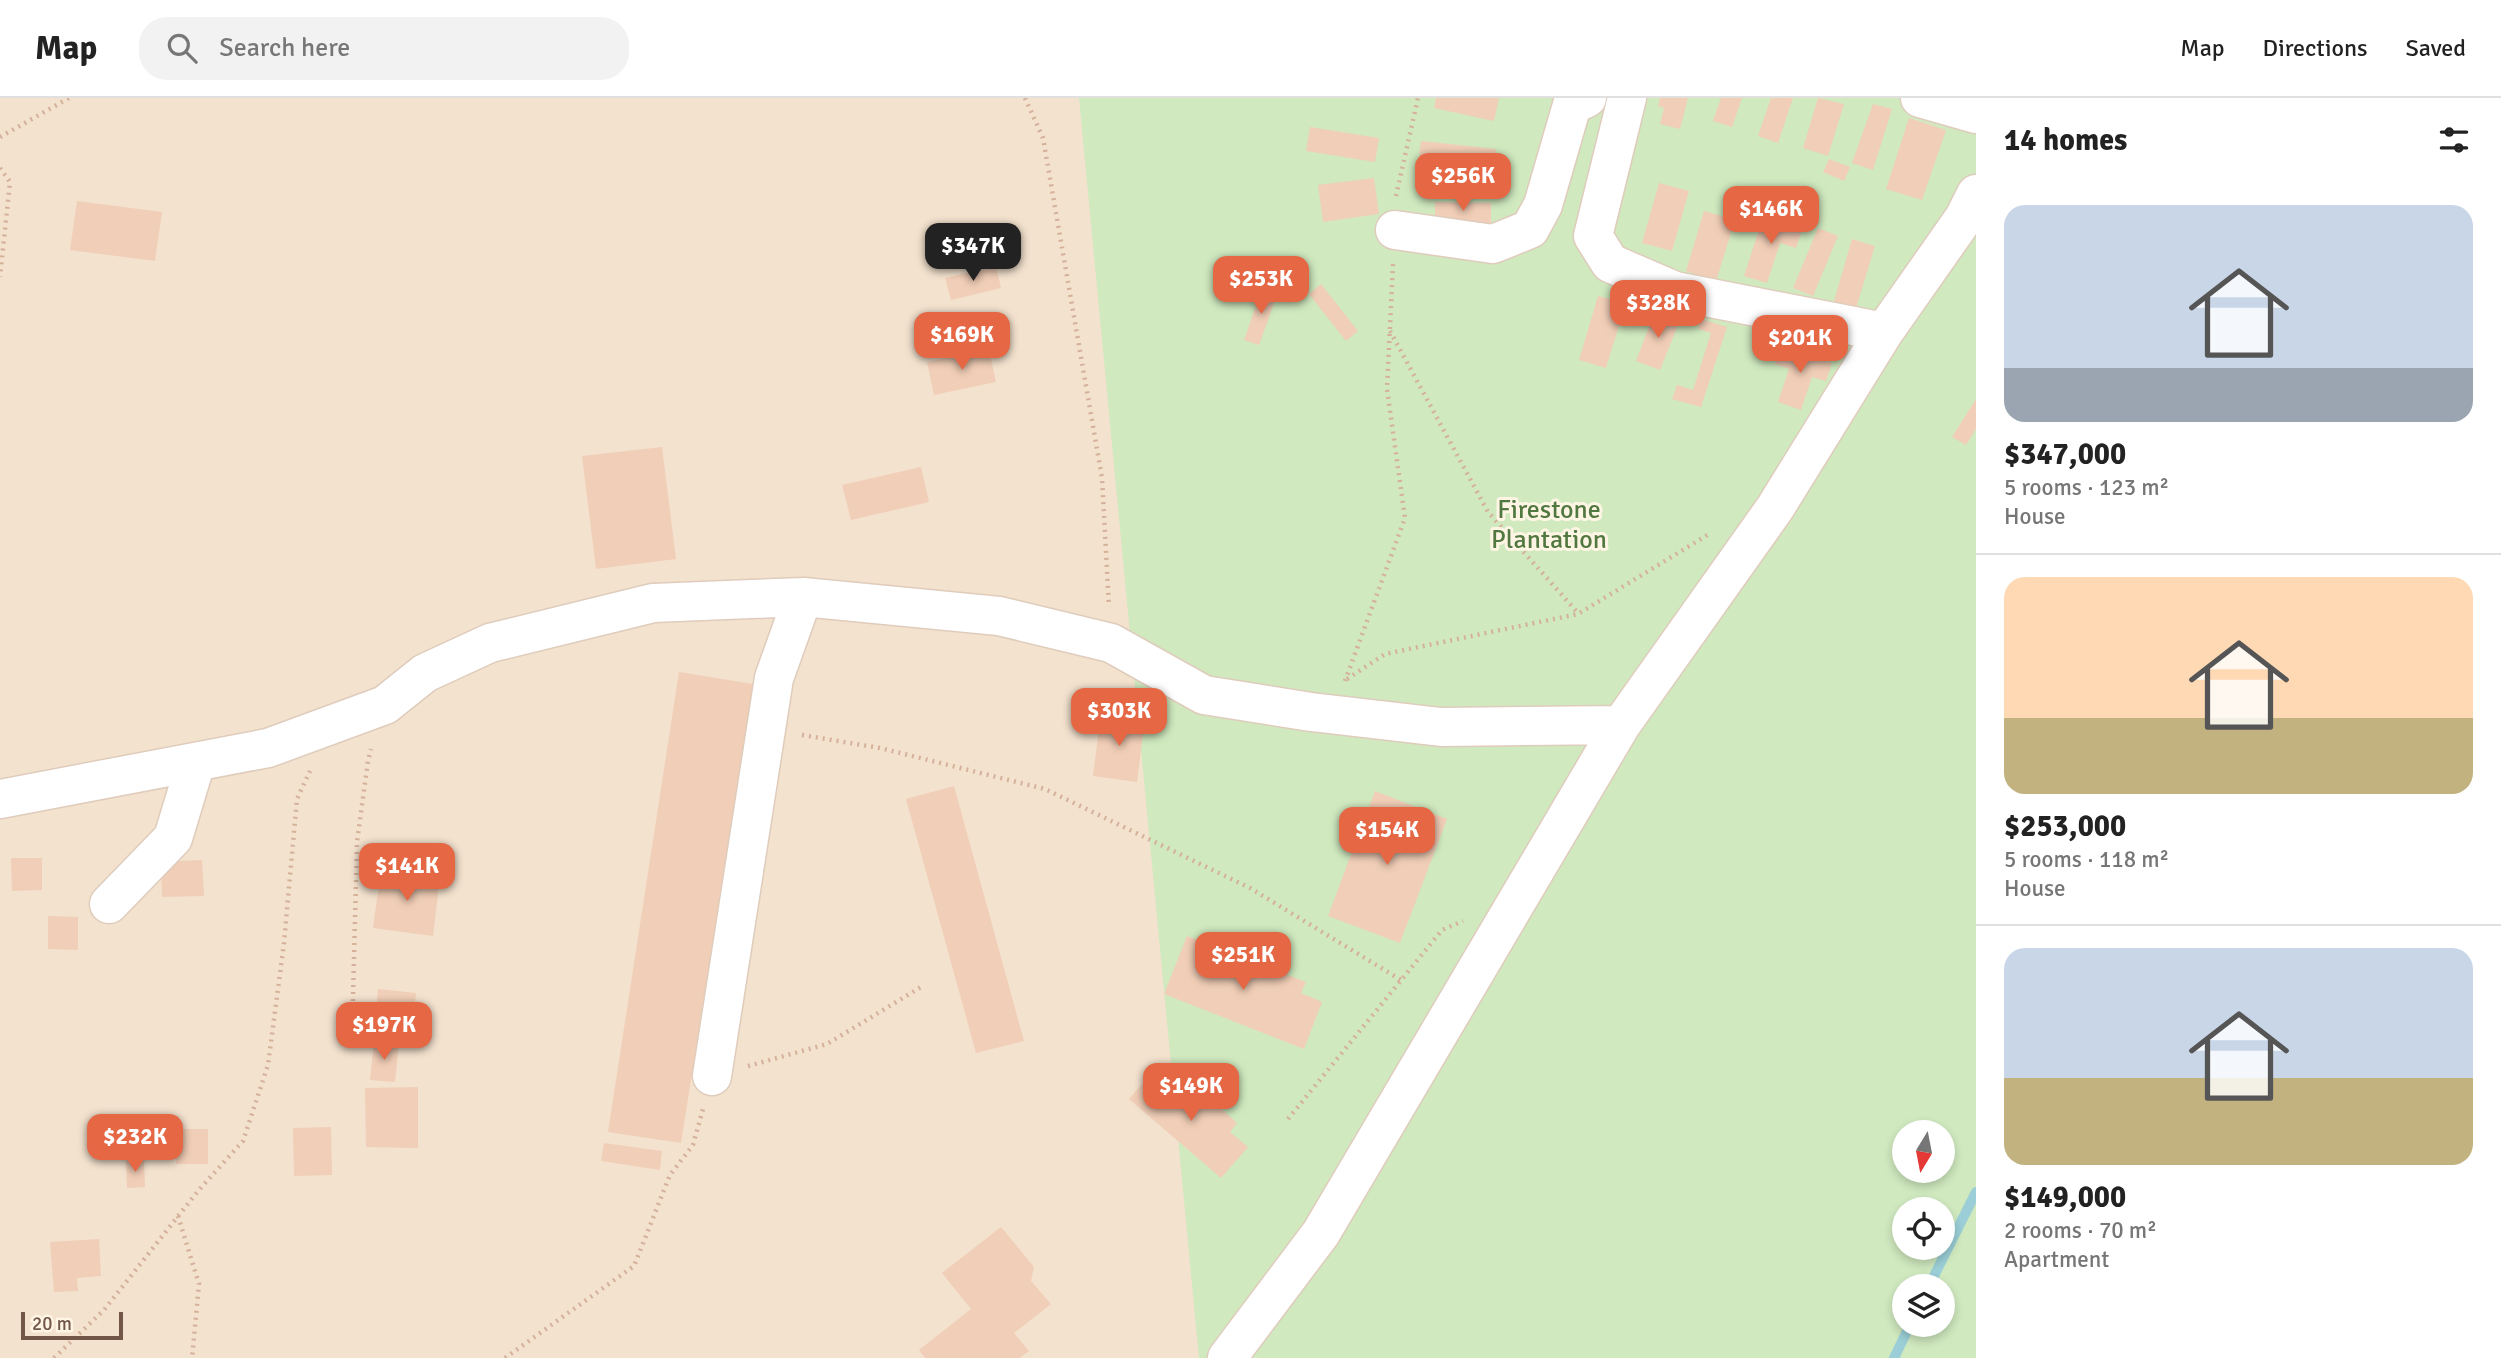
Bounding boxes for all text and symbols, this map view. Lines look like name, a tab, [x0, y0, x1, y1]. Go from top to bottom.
search box	[139, 17, 629, 80]
text: Map	[35, 28, 97, 69]
icon: search	[163, 29, 201, 67]
text: Search here	[219, 32, 350, 64]
text: Map	[2180, 33, 2225, 63]
text: Directions	[2263, 33, 2368, 63]
text: Saved	[2406, 33, 2466, 63]
icon: filters	[2435, 121, 2473, 159]
text: 14 homes	[2004, 122, 2127, 159]
pin: $256K	[1414, 153, 1512, 213]
text: $256K	[1431, 161, 1495, 190]
pin: $146K	[1722, 186, 1820, 246]
text: $146K	[1739, 194, 1803, 223]
pin: $347K	[924, 223, 1022, 283]
text: $347K	[941, 231, 1005, 260]
icon: home	[2176, 250, 2302, 376]
pin: $253K	[1212, 256, 1310, 316]
text: $253K	[1229, 264, 1293, 293]
pin: $328K	[1609, 280, 1707, 340]
text: $328K	[1626, 288, 1690, 317]
pin: $169K	[913, 313, 1011, 372]
pin: $201K	[1751, 316, 1849, 375]
text: $169K	[930, 320, 994, 349]
text: $201K	[1768, 323, 1832, 352]
text: $347,000	[2004, 436, 2126, 473]
text: 5 rooms · 123 m²	[2004, 473, 2169, 502]
park label: Firestone Plantation	[1491, 494, 1607, 556]
text: House	[2004, 502, 2066, 531]
icon: home	[2176, 622, 2302, 748]
pin: $303K	[1070, 688, 1168, 748]
text: $303K	[1087, 696, 1151, 725]
pin: $154K	[1338, 808, 1436, 867]
text: $253,000	[2004, 808, 2126, 845]
text: $154K	[1355, 815, 1419, 844]
pin: $141K	[358, 844, 456, 903]
text: 5 rooms · 118 m²	[2004, 845, 2169, 874]
text: $141K	[375, 851, 439, 880]
text: House	[2004, 874, 2066, 903]
pin: $251K	[1194, 932, 1292, 992]
text: $251K	[1211, 940, 1275, 969]
icon: home	[2176, 993, 2302, 1119]
pin: $197K	[335, 1002, 433, 1062]
text: $197K	[352, 1010, 416, 1039]
pin: $149K	[1142, 1063, 1240, 1123]
text: $149K	[1159, 1071, 1223, 1100]
pin: $232K	[86, 1114, 184, 1174]
north arrow	[1892, 1120, 1955, 1183]
map controls	[1892, 1120, 1955, 1337]
text: $232K	[103, 1122, 167, 1151]
text: $149,000	[2004, 1179, 2126, 1216]
button: locate	[1892, 1197, 1955, 1260]
text: 2 rooms · 70 m²	[2004, 1216, 2157, 1245]
text: Apartment	[2004, 1245, 2109, 1274]
button: layers	[1892, 1274, 1955, 1337]
scale bar	[21, 1309, 122, 1341]
text: 20 m	[32, 1312, 72, 1336]

